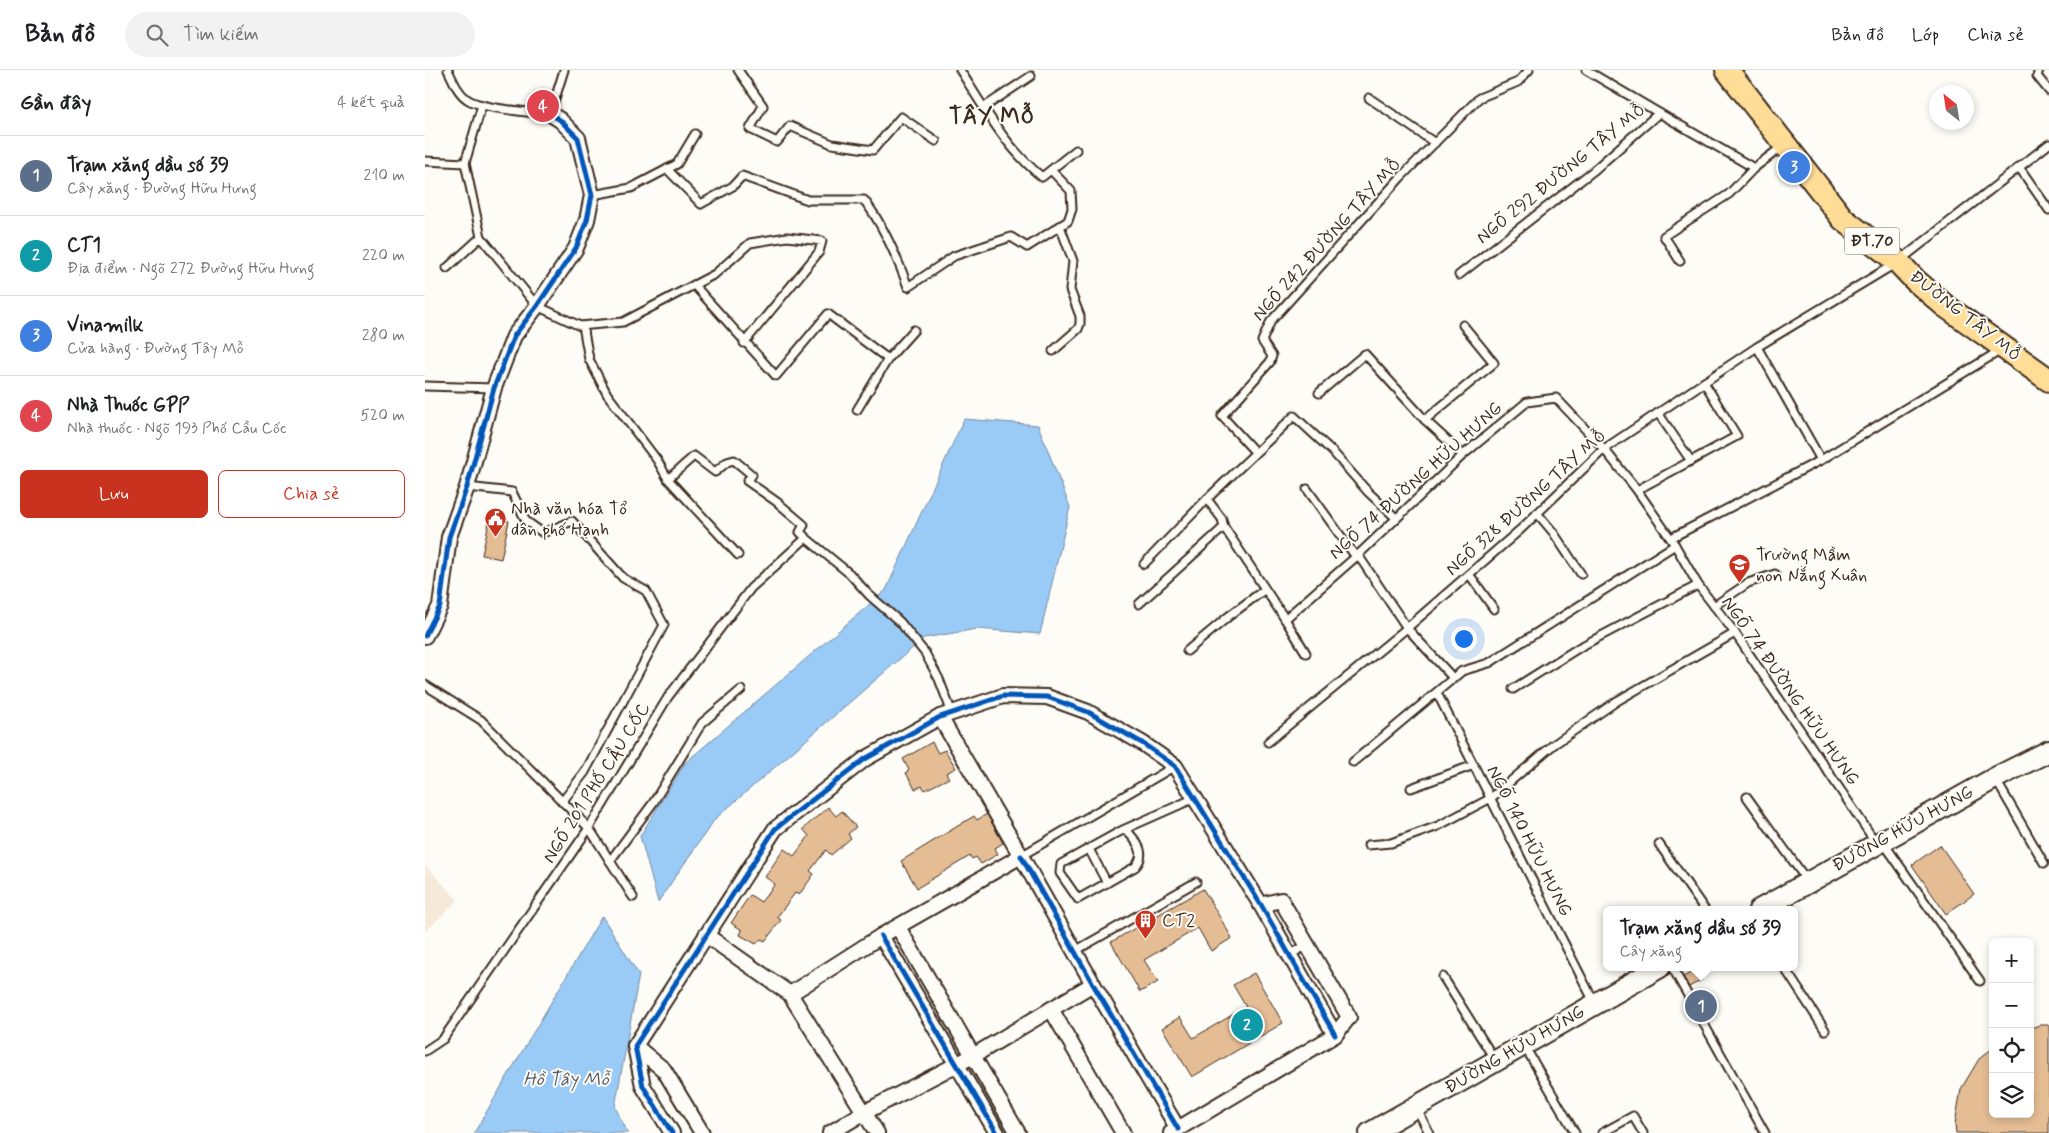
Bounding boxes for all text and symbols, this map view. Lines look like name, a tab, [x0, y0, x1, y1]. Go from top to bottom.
search box	[125, 12, 475, 57]
text: Bản đồ	[25, 19, 95, 50]
icon: search	[143, 21, 171, 49]
text: Tìm kiếm	[183, 22, 259, 47]
text: Bản đồ	[1831, 23, 1884, 47]
text: Lớp	[1912, 23, 1939, 47]
text: Chia sẻ	[1967, 23, 2024, 47]
north arrow	[1929, 85, 1974, 130]
pin: 4	[527, 87, 559, 125]
text: Gần đây	[20, 89, 91, 117]
text: 4 kết quả	[337, 92, 405, 113]
street label: NGÕ 292 ĐƯỜNG TÂY MỖ	[1472, 98, 1650, 250]
district label: TÂY MỖ	[949, 101, 1035, 131]
pin: 3	[1778, 148, 1810, 186]
text: Trạm xăng dầu số 39	[67, 153, 229, 178]
street label: NGÕ 242 ĐƯỜNG TÂY MỖ	[1247, 154, 1407, 326]
text: 1	[32, 165, 40, 186]
text: 210 m	[364, 165, 405, 186]
text: Cây xăng · Đường Hữu Hưng	[67, 178, 257, 199]
road number: ĐT.70	[1845, 228, 1899, 255]
text: CT1	[67, 233, 101, 258]
text: 2	[32, 245, 40, 266]
text: 220 m	[362, 245, 405, 266]
text: Địa điểm · Ngõ 272 Đường Hữu Hưng	[67, 258, 314, 279]
street label: ĐƯỜNG TÂY MỖ	[1904, 265, 2026, 367]
text: Vinamilk	[67, 313, 143, 338]
text: 3	[32, 325, 40, 346]
text: 280 m	[362, 325, 405, 346]
text: Cửa hàng · Đường Tây Mỗ	[67, 338, 244, 359]
text: Nhà Thuốc GPP	[67, 393, 189, 418]
street label: NGÕ 74 ĐƯỜNG HỮU HƯNG	[1324, 397, 1508, 565]
text: 4	[31, 405, 41, 426]
text: 520 m	[360, 405, 405, 426]
text: Nhà thuốc · Ngõ 193 Phố Cầu Cốc	[67, 418, 287, 439]
street label: NGÕ 328 ĐƯỜNG TÂY MỖ	[1441, 425, 1611, 581]
button: Lưu	[20, 470, 208, 518]
button: Chia sẻ	[218, 470, 405, 518]
place label: Nhà văn hóa Tổ dân phố Hạnh	[511, 497, 627, 542]
public building icon: Nhà văn hóa Tổ dân phố Hạnh	[483, 507, 507, 538]
place label: Trường Mầm non Nắng Xuân	[1756, 543, 1867, 590]
school or university icon: Trường Mầm non Nắng Xuân	[1728, 553, 1752, 584]
street label: NGÕ 74 ĐƯỜNG HỮU HƯNG	[1716, 592, 1864, 790]
your location	[1451, 626, 1477, 652]
street label: NGÕ 201 PHỐ CẦU CỐC	[538, 698, 656, 868]
street label: NGÕ 140 HỮU HƯNG	[1481, 761, 1577, 921]
street label: ĐƯỜNG HỮU HƯNG	[1828, 780, 1978, 878]
popup	[1603, 906, 1798, 971]
building icon: CT2	[1134, 909, 1158, 940]
place label: CT2	[1162, 909, 1195, 933]
text: Trạm xăng dầu số 39	[1619, 916, 1782, 941]
map controls	[1989, 938, 2034, 1118]
button: +	[1989, 938, 2034, 983]
text: Cây xăng	[1619, 941, 1682, 962]
button: −	[1989, 983, 2034, 1028]
pin: 1	[1685, 987, 1717, 1025]
street label: ĐƯỜNG HỮU HƯNG	[1441, 1000, 1589, 1100]
pin: 2	[1231, 1006, 1263, 1044]
button: locate	[1989, 1028, 2034, 1073]
water label: Hồ Tây Mỗ	[523, 1067, 612, 1092]
button: layers	[1989, 1073, 2034, 1118]

